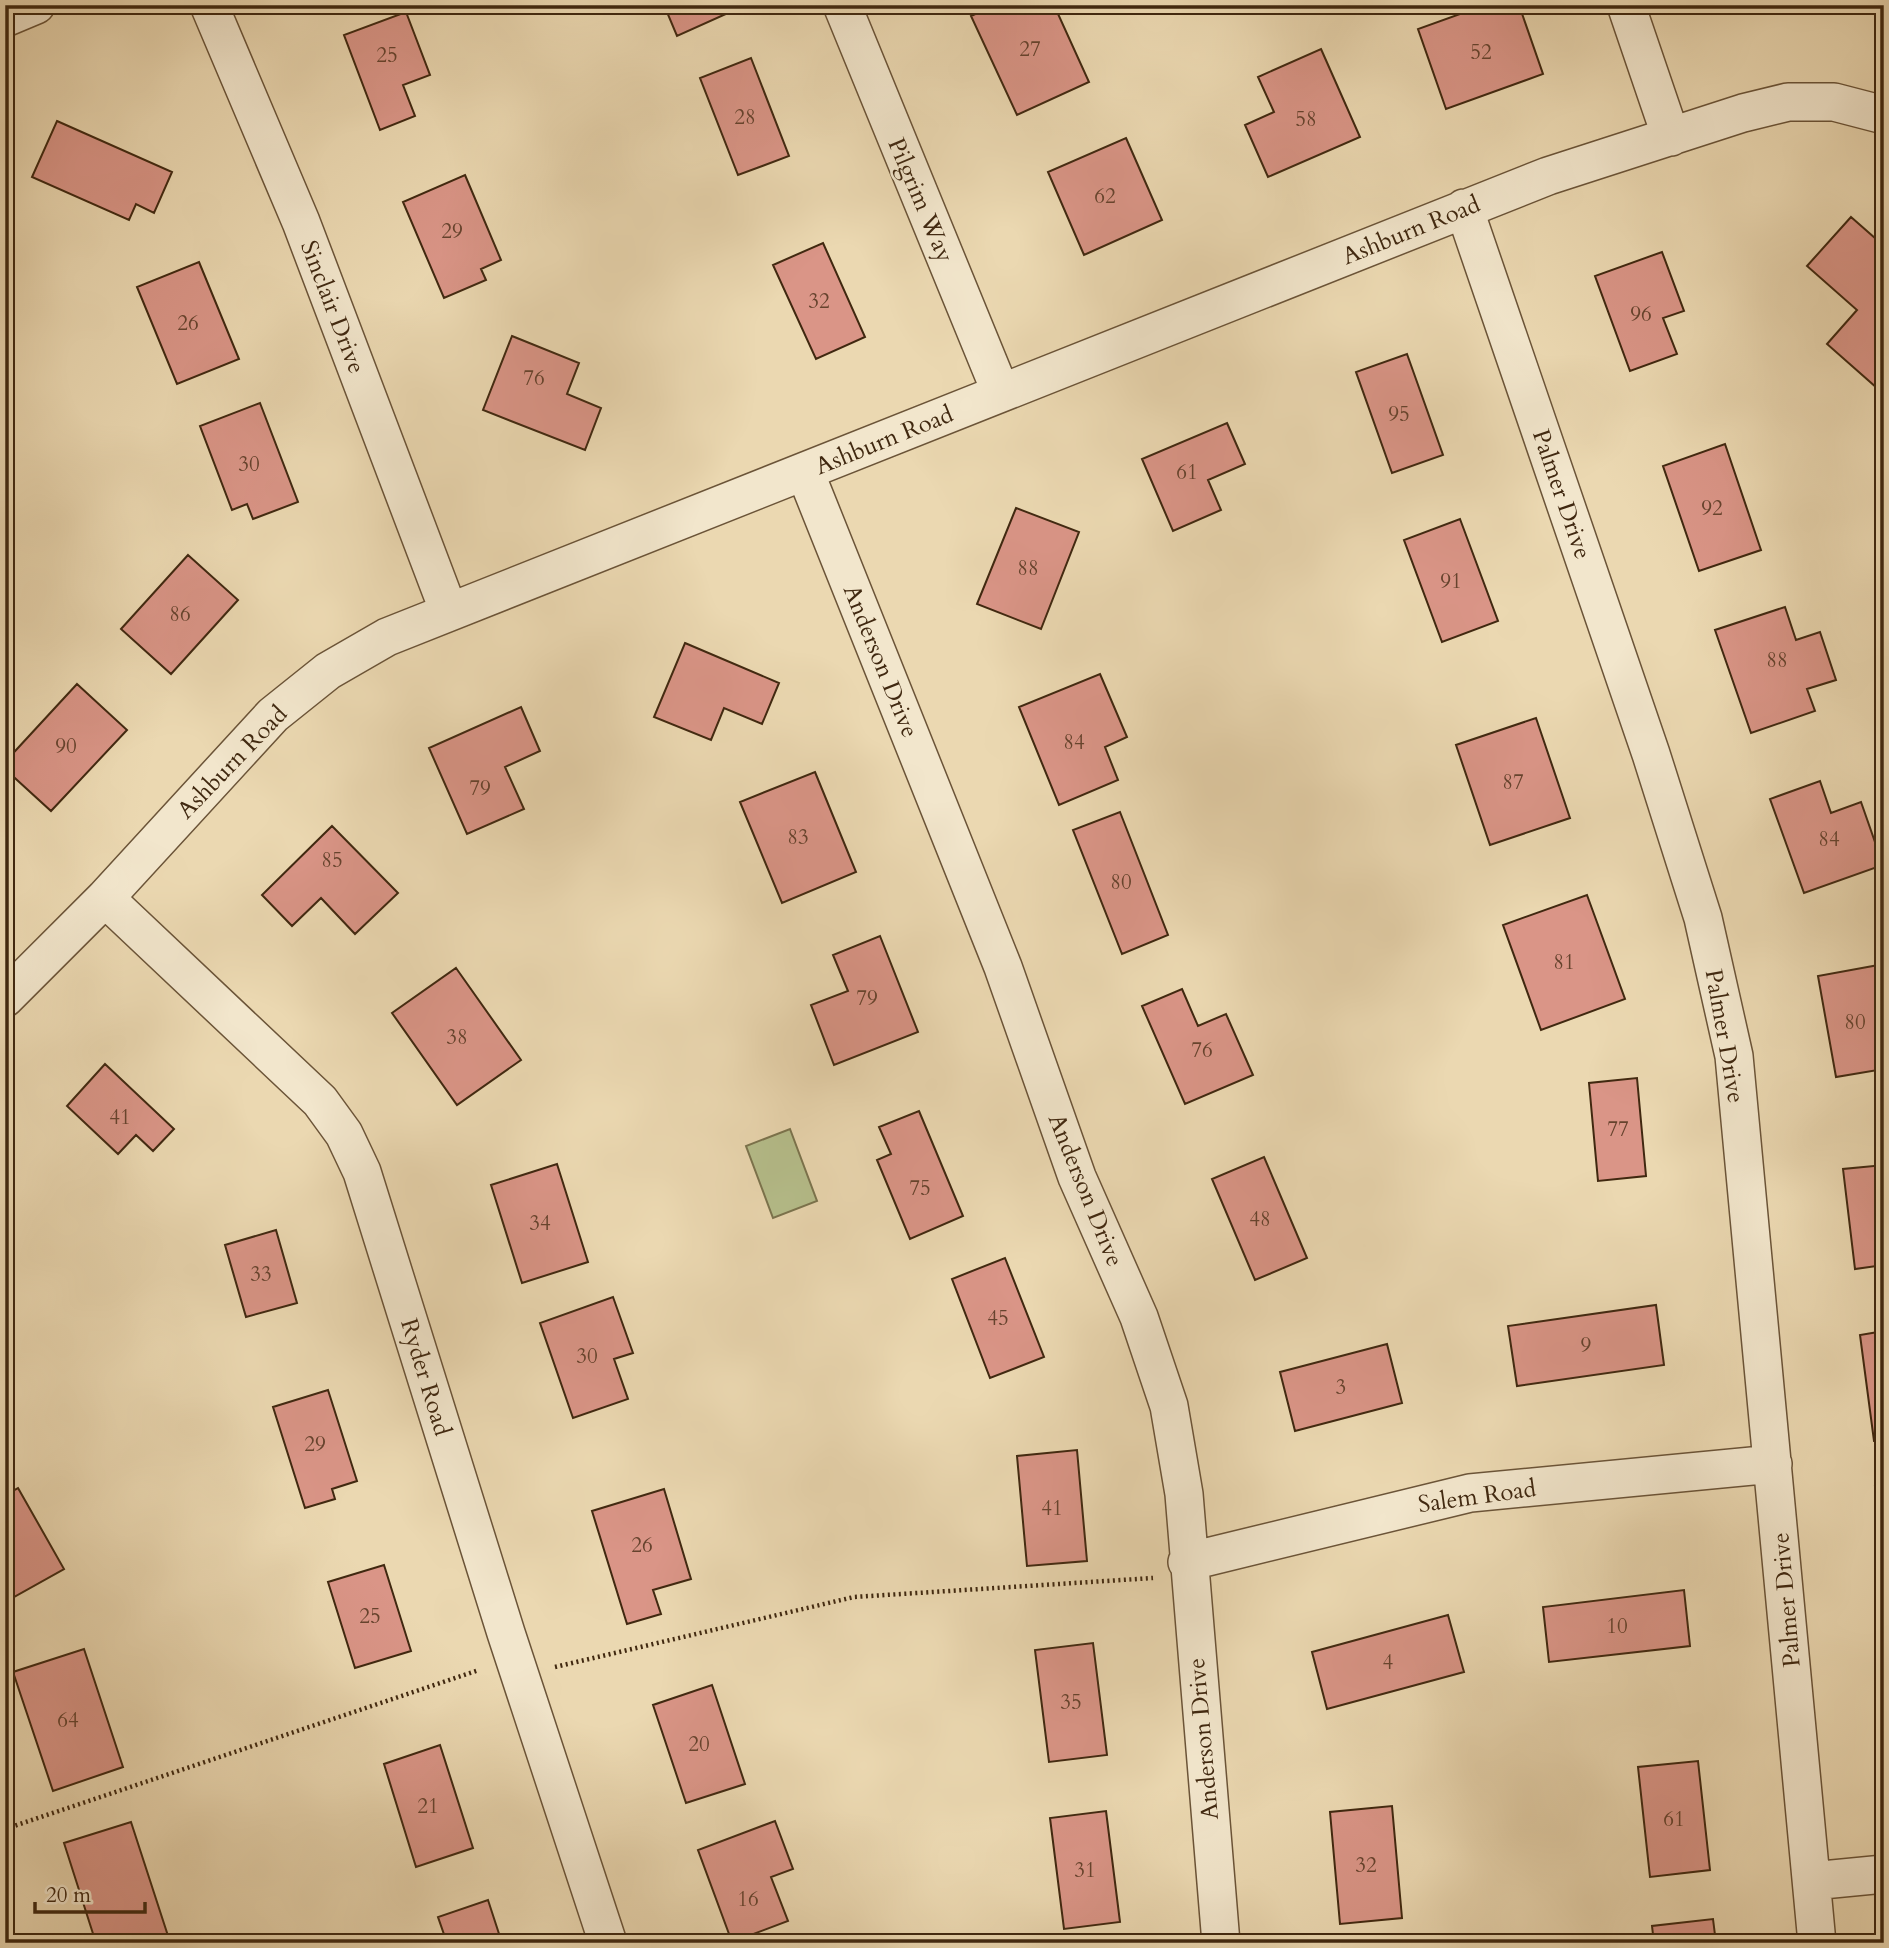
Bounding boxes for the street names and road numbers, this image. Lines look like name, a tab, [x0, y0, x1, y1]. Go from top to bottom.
street label: Pilgrim Way	[880, 133, 962, 268]
street label: Ashburn Road	[1337, 188, 1485, 273]
street label: Sinclair Drive	[292, 236, 373, 378]
street label: Ashburn Road	[810, 398, 958, 483]
street label: Palmer Drive	[1524, 425, 1599, 563]
street label: Anderson Drive	[835, 580, 926, 743]
street label: Ashburn Road	[170, 698, 295, 826]
street label: Palmer Drive	[1697, 967, 1752, 1105]
street label: Anderson Drive	[1040, 1109, 1131, 1272]
street label: Ryder Road	[392, 1314, 459, 1440]
street label: Salem Road	[1416, 1472, 1538, 1521]
street label: Palmer Drive	[1764, 1531, 1809, 1669]
street label: Anderson Drive	[1180, 1657, 1227, 1821]

